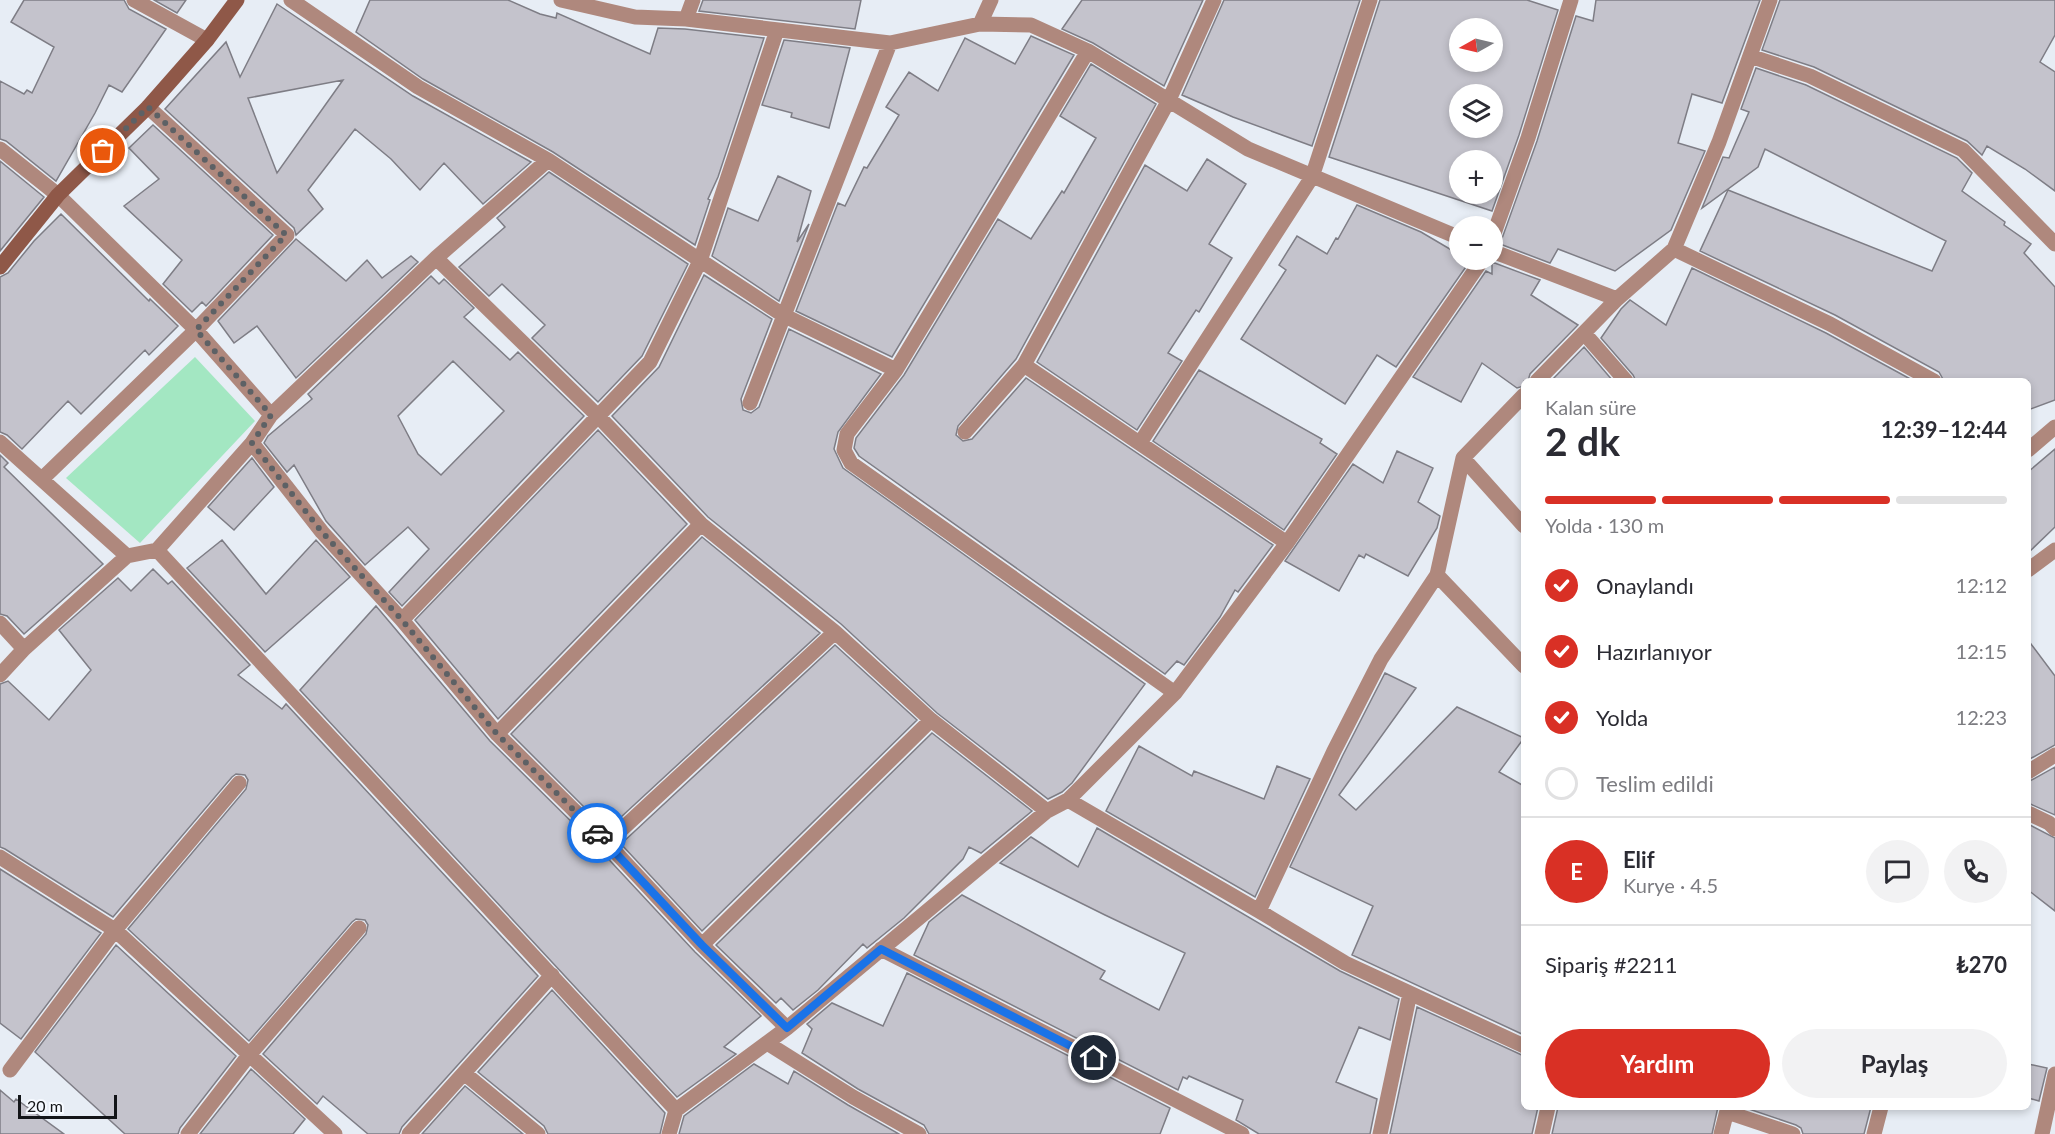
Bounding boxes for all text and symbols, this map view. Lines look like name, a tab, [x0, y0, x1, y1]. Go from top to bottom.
north arrow	[1449, 18, 1503, 72]
map controls	[1449, 18, 1503, 270]
button: layers	[1449, 84, 1503, 138]
pin	[77, 125, 128, 176]
icon: bag	[86, 134, 119, 167]
button: +	[1449, 150, 1503, 204]
button: −	[1449, 216, 1503, 270]
text: Kalan süre	[1545, 395, 1636, 419]
text: 12:39–12:44	[1881, 416, 2007, 443]
text: 2 dk	[1545, 418, 1620, 464]
text: Yolda · 130 m	[1545, 513, 1664, 537]
icon: check	[1545, 569, 1578, 602]
text: Onaylandı	[1596, 572, 1694, 599]
text: 12:12	[1956, 573, 2007, 597]
icon: check	[1545, 635, 1578, 668]
text: Hazırlanıyor	[1596, 638, 1712, 665]
text: 12:15	[1956, 639, 2007, 663]
icon: check	[1545, 701, 1578, 734]
text: Yolda	[1596, 704, 1648, 731]
text: 12:23	[1956, 705, 2007, 729]
text: Teslim edildi	[1596, 770, 1714, 797]
courier	[567, 803, 627, 863]
icon: car	[581, 817, 614, 850]
button: chat	[1866, 840, 1929, 903]
button: phone	[1944, 840, 2007, 903]
text: Elif	[1623, 846, 1655, 873]
text: E	[1570, 858, 1583, 885]
text: Kurye · 4.5	[1623, 873, 1718, 897]
text: Sipariş #2211	[1545, 951, 1678, 978]
text: ₺270	[1956, 951, 2007, 978]
button: Yardım	[1545, 1029, 1770, 1098]
button: Paylaş	[1782, 1029, 2007, 1098]
pin	[1068, 1032, 1119, 1083]
icon: home	[1077, 1041, 1110, 1074]
scale bar	[18, 1092, 117, 1120]
text: 20 m	[27, 1096, 63, 1115]

